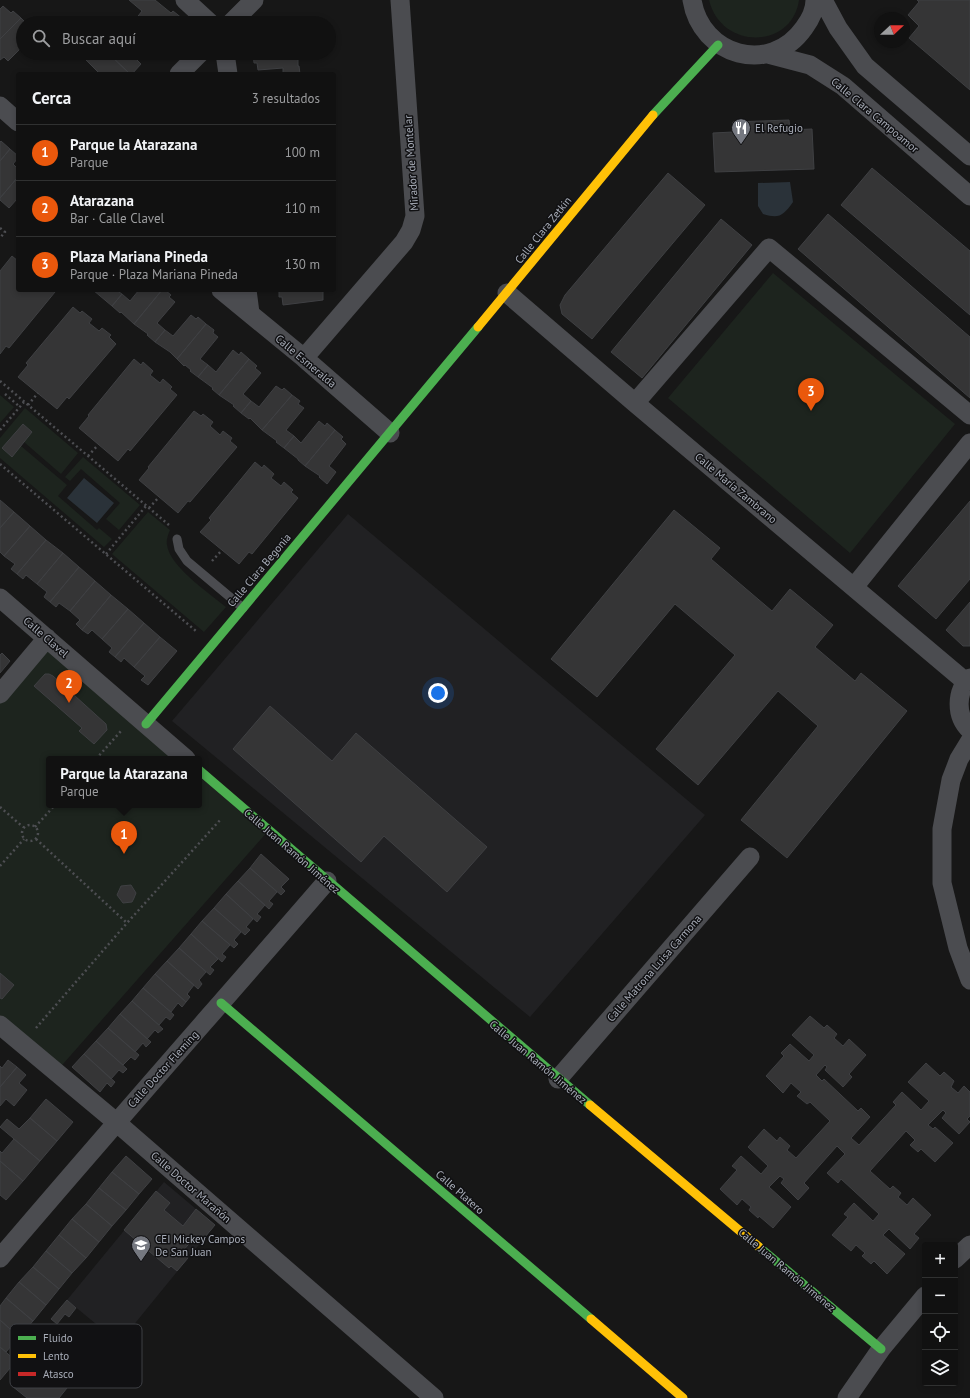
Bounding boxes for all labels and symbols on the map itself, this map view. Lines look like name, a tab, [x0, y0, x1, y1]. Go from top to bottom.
north arrow	[874, 12, 910, 48]
street label: Calle Clara Campoamor	[828, 74, 922, 156]
street label: Mirador de Montelar	[401, 114, 421, 211]
restaurant icon: El Refugio	[730, 117, 752, 145]
place label: El Refugio	[755, 121, 803, 135]
street label: Calle Clara Zetkin	[512, 194, 574, 266]
street label: Calle Esmeralda	[273, 331, 339, 391]
pin: 3	[798, 378, 824, 411]
street label: Calle María Zambrano	[692, 450, 780, 526]
street label: Calle Clara Begonia	[224, 530, 294, 610]
street label: Calle Clavel	[20, 614, 72, 661]
pin: 2	[56, 670, 82, 703]
your location	[428, 683, 448, 703]
street label: Calle Juan Ramón Jiménez	[241, 805, 343, 897]
pin: 1	[111, 821, 137, 854]
street label: Calle Matrona Luisa Carmona	[604, 912, 704, 1024]
street label: Calle Juan Ramón Jiménez	[486, 1017, 590, 1107]
street label: Calle Doctor Fleming	[125, 1027, 201, 1110]
street label: Calle Doctor Marañón	[148, 1148, 234, 1226]
street label: Calle Platero	[433, 1167, 487, 1217]
street label: Calle Juan Ramón Jiménez	[735, 1225, 839, 1315]
place label: CEI Mickey Campos De San Juan	[155, 1232, 245, 1259]
school or university icon: CEI Mickey Campos De San Juan	[130, 1234, 152, 1262]
legend	[10, 1324, 142, 1388]
text: Fluido	[43, 1331, 73, 1345]
text: Lento	[43, 1349, 69, 1363]
text: Atasco	[43, 1367, 74, 1381]

